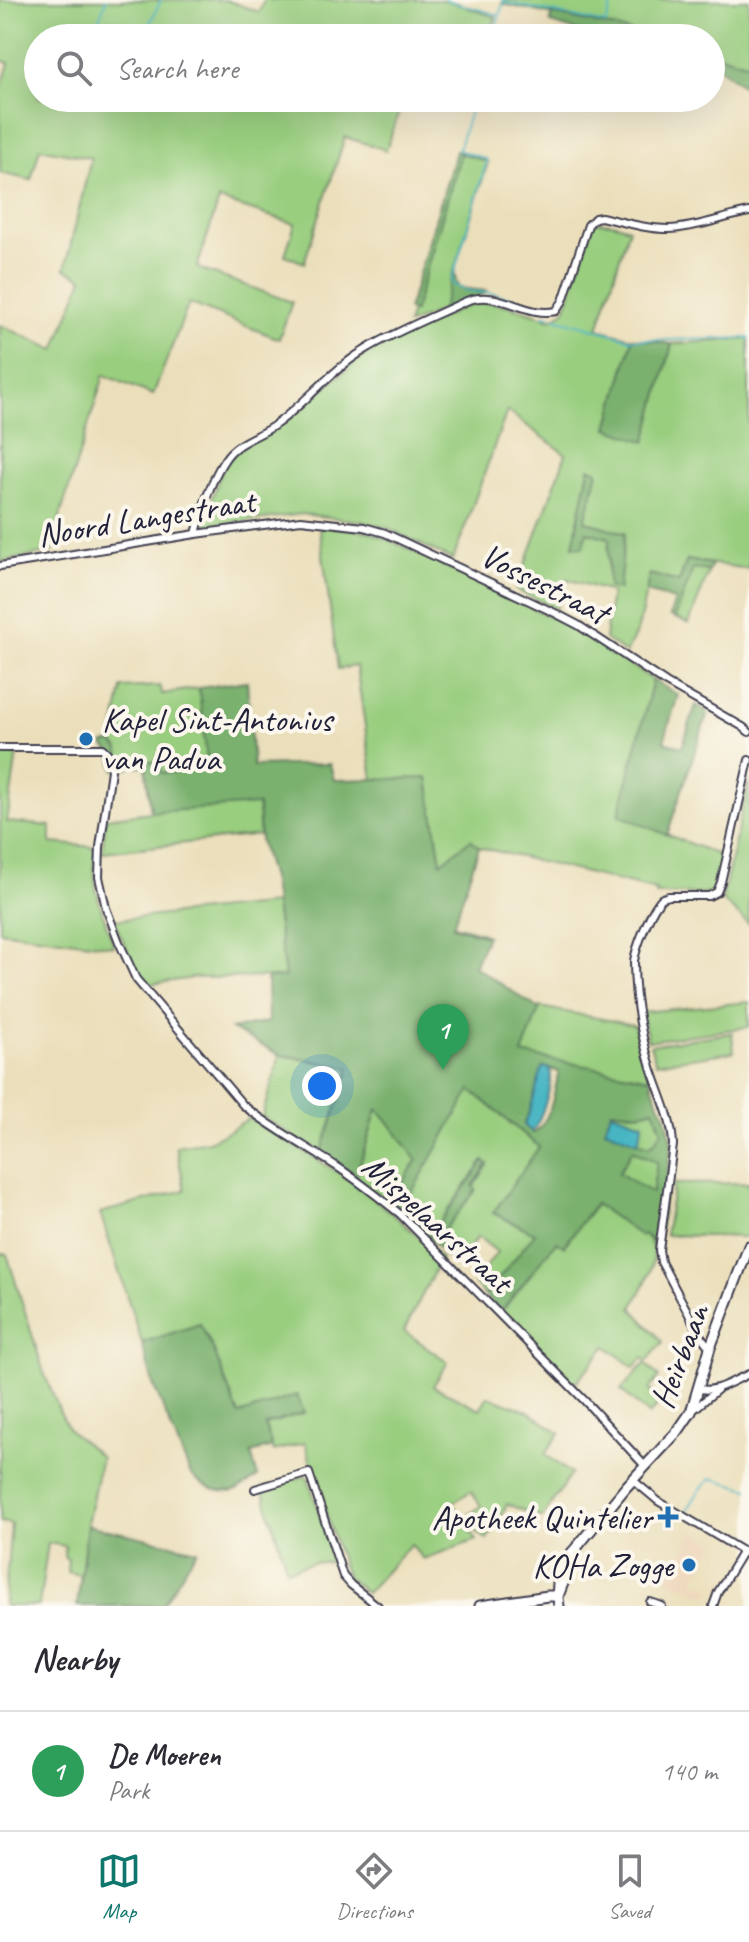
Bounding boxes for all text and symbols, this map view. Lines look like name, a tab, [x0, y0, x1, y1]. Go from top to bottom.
search box	[24, 24, 725, 112]
icon: search	[52, 46, 96, 90]
text: Search here	[116, 49, 238, 87]
street label: Noord Langestraat	[35, 479, 261, 556]
street label: Vossestraat	[474, 533, 620, 636]
place label: Kapel Sint-Antonius van Padua	[102, 698, 335, 780]
marker: Kapel Sint-Antonius van Padua	[77, 730, 95, 748]
pin: 1	[417, 1004, 469, 1070]
your location	[302, 1066, 342, 1106]
street label: Mispelaarstraat	[354, 1145, 524, 1305]
street label: Heirbaan	[640, 1297, 719, 1414]
place label: Apotheek Quintelier	[432, 1496, 655, 1539]
marker: Apotheek Quintelier	[659, 1508, 677, 1526]
place label: KOHa Zogge	[533, 1544, 675, 1587]
marker: KOHa Zogge	[680, 1556, 698, 1574]
text: Nearby	[32, 1637, 118, 1680]
text: De Moeren	[108, 1736, 221, 1774]
text: 1	[52, 1755, 64, 1788]
text: 140 m	[661, 1755, 717, 1788]
text: Park	[108, 1774, 149, 1807]
tab: Map	[97, 1849, 141, 1925]
tab: Directions	[336, 1849, 413, 1925]
tab: Saved	[608, 1849, 652, 1925]

